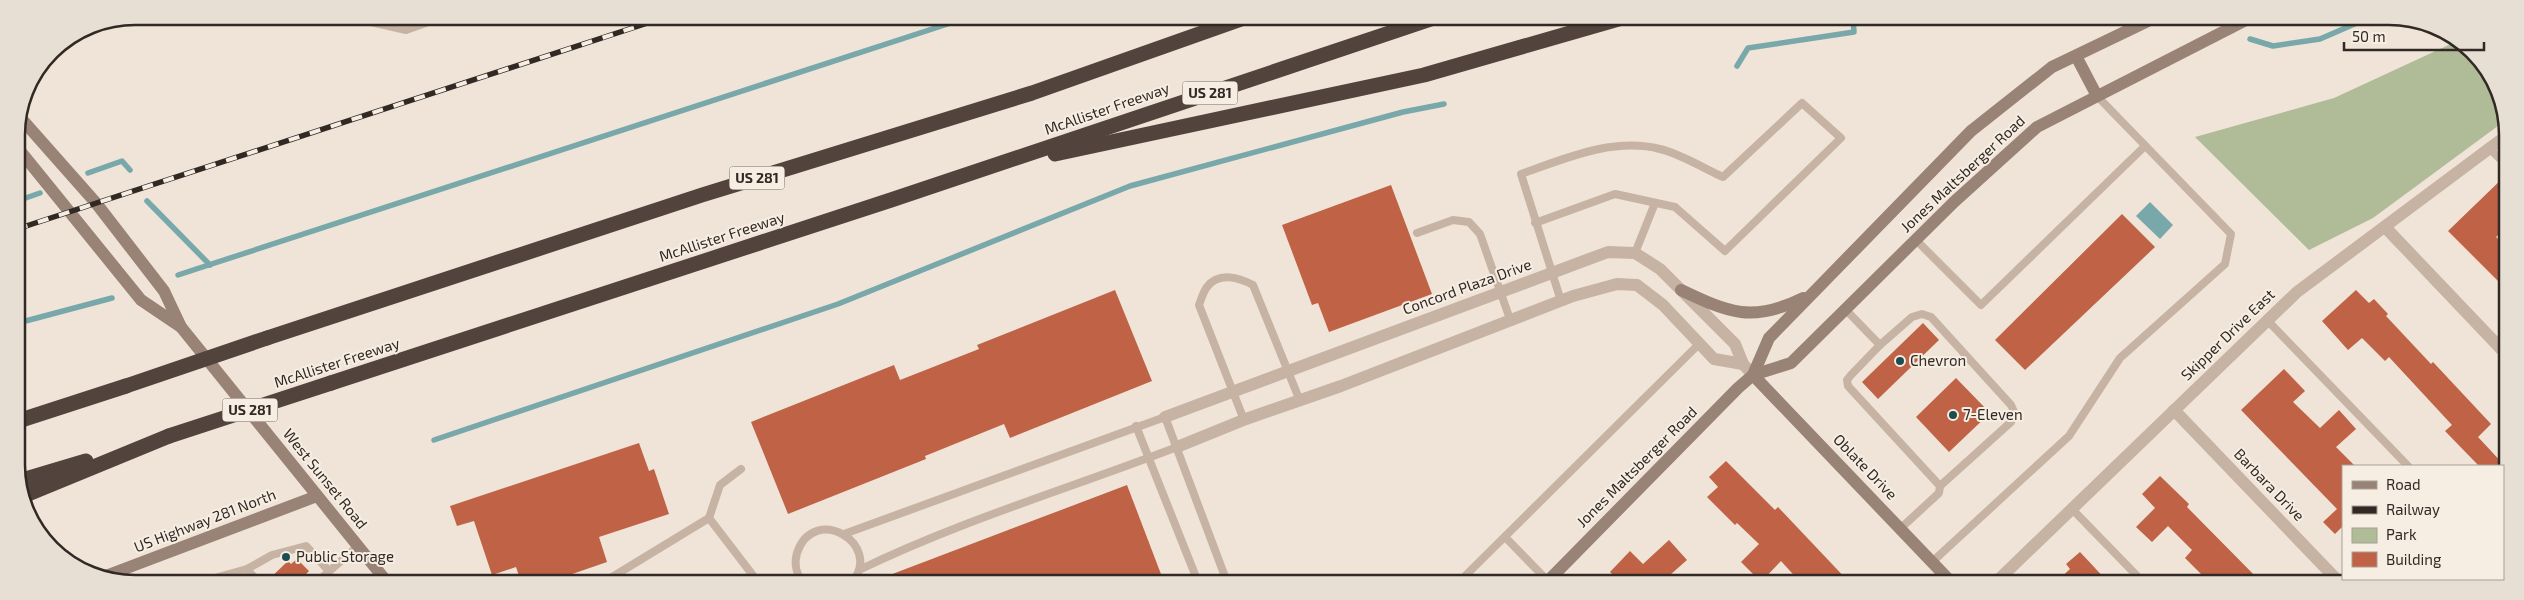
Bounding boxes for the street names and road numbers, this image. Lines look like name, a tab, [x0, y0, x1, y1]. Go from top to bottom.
street label: McAllister Freeway	[1042, 78, 1172, 138]
road number: US 281	[1182, 82, 1238, 105]
street label: Jones Maltsberger Road	[1897, 111, 2028, 235]
road number: US 281	[730, 167, 784, 190]
street label: McAllister Freeway	[657, 207, 787, 265]
street label: Concord Plaza Drive	[1400, 254, 1534, 318]
street label: Skipper Drive East	[2177, 285, 2278, 384]
street label: McAllister Freeway	[272, 333, 402, 391]
road number: US 281	[222, 398, 278, 422]
street label: Jones Maltsberger Road	[1572, 402, 1700, 530]
street label: West Sunset Road	[280, 425, 372, 532]
street label: Oblate Drive	[1830, 430, 1901, 503]
street label: Barbara Drive	[2231, 444, 2309, 524]
street label: US Highway 281 North	[131, 485, 278, 555]

